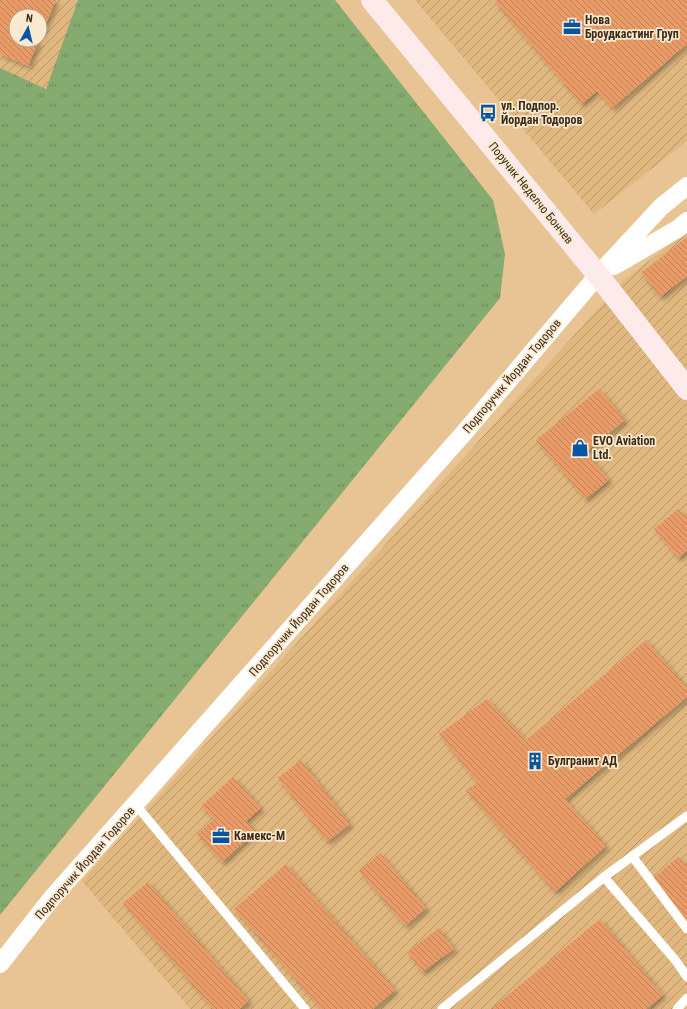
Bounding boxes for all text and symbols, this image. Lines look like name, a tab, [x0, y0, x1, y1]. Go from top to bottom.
north arrow	[8, 8, 48, 48]
text: N	[25, 12, 34, 26]
place label: Нова Броудкастинг Груп	[585, 13, 679, 41]
office icon: Нова Броудкастинг Груп	[562, 17, 582, 37]
place label: ул. Подпор. Йордан Тодоров	[501, 99, 582, 127]
bus stop icon: ул. Подпор. Йордан Тодоров	[478, 103, 498, 123]
street label: Поручик Неделчо Бончев	[486, 139, 576, 247]
street label: Подпоручик Йордан Тодоров	[459, 315, 564, 436]
place label: EVO Aviation Ltd.	[593, 434, 655, 462]
shop icon: EVO Aviation Ltd.	[570, 438, 590, 458]
street label: Подпоручик Йордан Тодоров	[246, 560, 352, 679]
building icon: Булгранит АД	[525, 751, 545, 771]
place label: Булгранит АД	[548, 754, 617, 768]
street label: Подпоручик Йордан Тодоров	[32, 803, 138, 922]
office icon: Камекс-М	[211, 826, 231, 846]
place label: Камекс-М	[234, 829, 285, 843]

